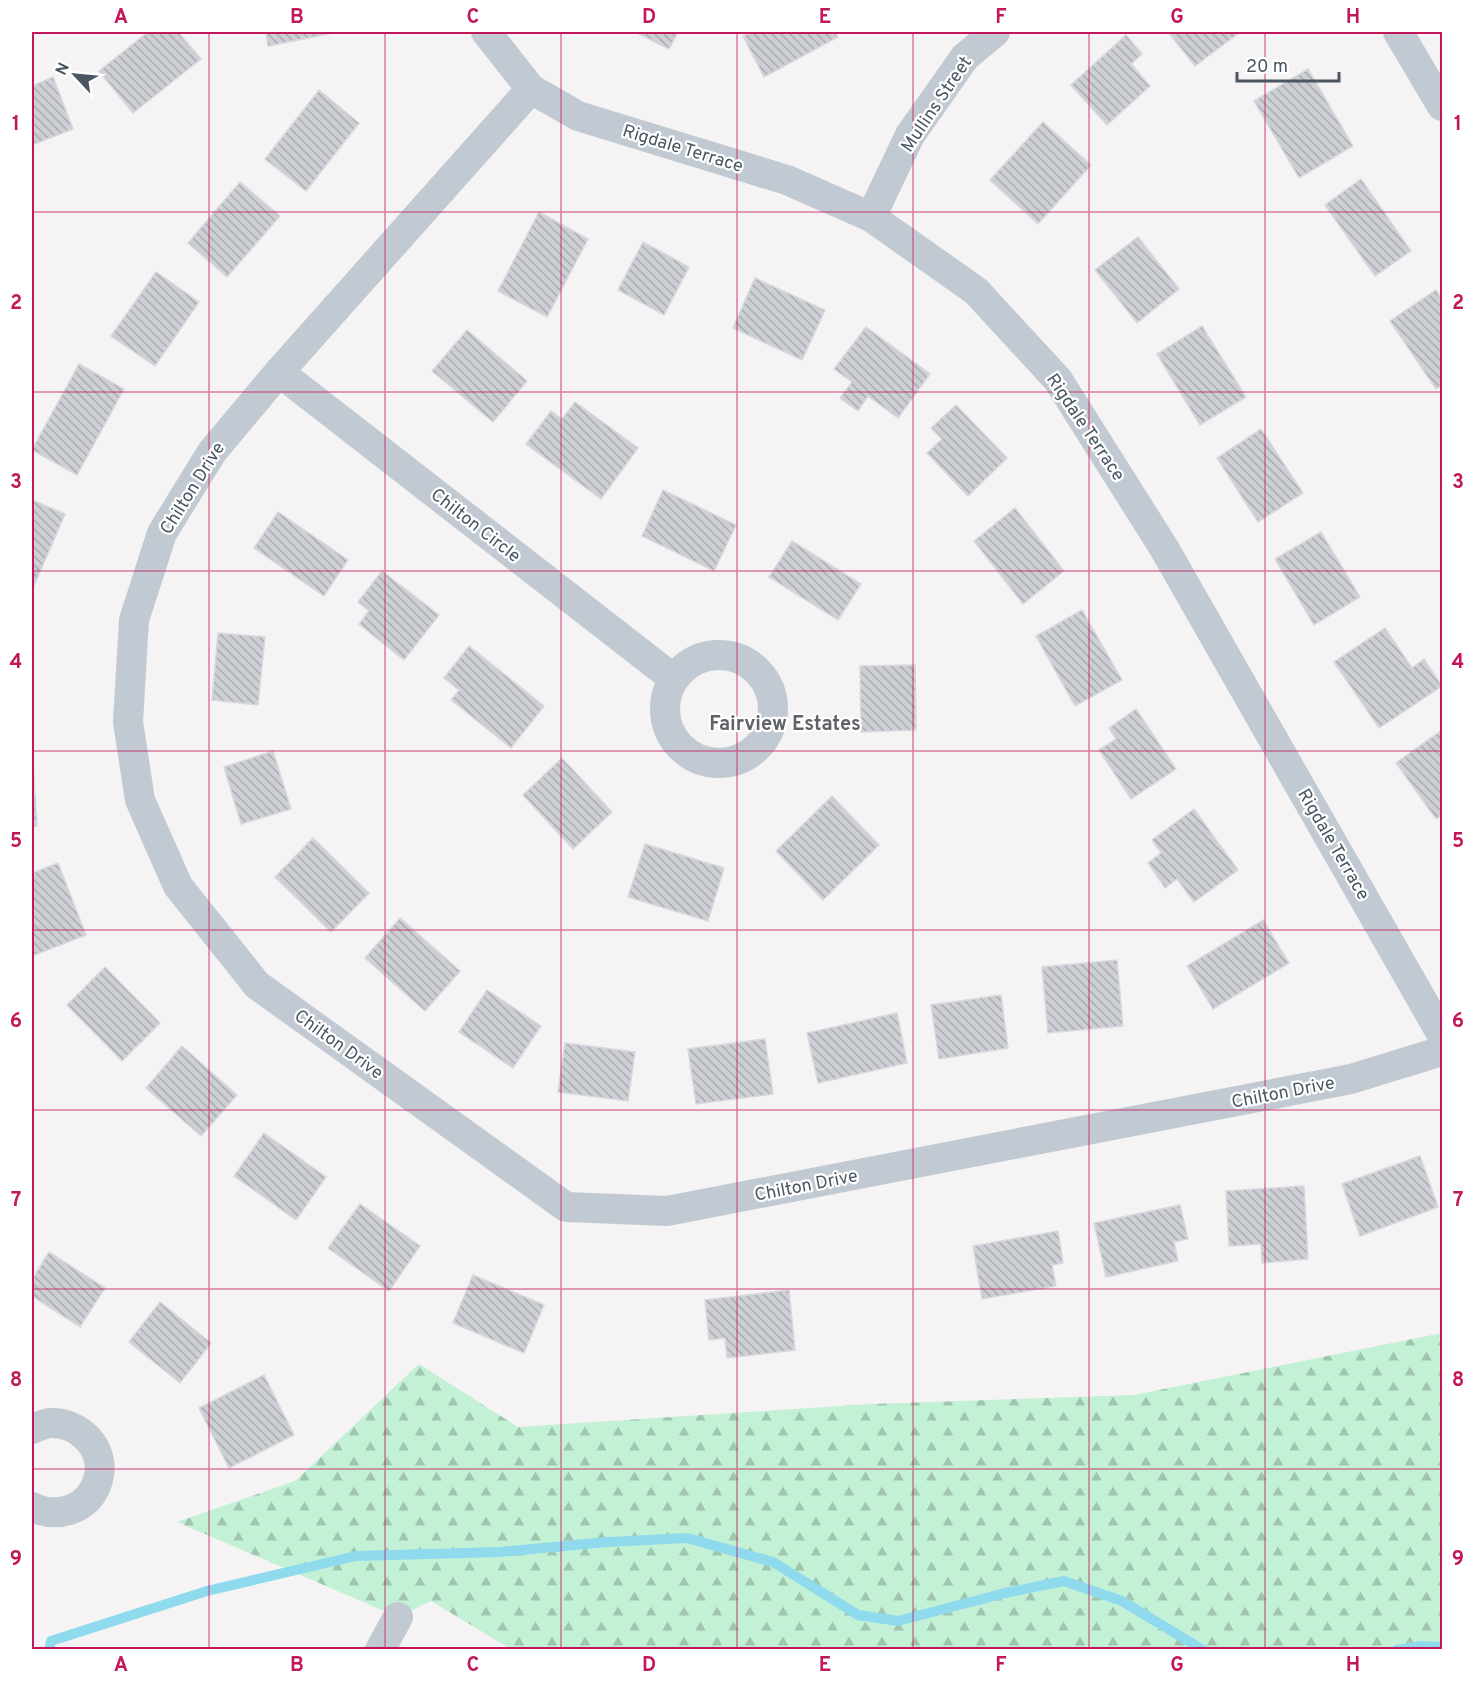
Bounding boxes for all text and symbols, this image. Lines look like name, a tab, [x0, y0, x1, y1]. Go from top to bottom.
text: A	[114, 5, 128, 31]
text: B	[290, 5, 304, 31]
text: C	[467, 5, 479, 31]
text: D	[642, 5, 656, 31]
text: E	[819, 5, 831, 31]
text: F	[995, 5, 1007, 31]
text: G	[1170, 5, 1184, 31]
text: H	[1346, 5, 1360, 31]
north arrow	[45, 45, 105, 105]
scale bar	[1237, 45, 1339, 83]
street label: Mullins Street	[897, 52, 978, 157]
text: 20 m	[1246, 56, 1288, 79]
text: N	[52, 60, 75, 79]
text: 1	[12, 112, 20, 138]
text: 1	[1454, 112, 1462, 138]
street label: Rigdale Terrace	[619, 120, 746, 179]
text: 2	[10, 291, 22, 317]
text: 2	[1452, 291, 1464, 317]
street label: Rigdale Terrace	[1040, 370, 1129, 486]
street label: Chilton Drive	[156, 438, 231, 539]
text: 3	[10, 470, 22, 496]
text: 3	[1452, 470, 1464, 496]
street label: Chilton Circle	[425, 484, 525, 569]
text: 4	[10, 650, 22, 676]
text: 4	[1452, 650, 1464, 676]
district label: Fairview Estates	[709, 712, 861, 738]
street label: Rigdale Terrace	[1292, 785, 1374, 905]
text: 5	[10, 829, 22, 855]
text: 5	[1452, 829, 1464, 855]
street label: Chilton Drive	[289, 1005, 387, 1085]
text: 6	[10, 1009, 22, 1035]
text: 6	[1452, 1009, 1464, 1035]
street label: Chilton Drive	[1230, 1072, 1337, 1115]
street label: Chilton Drive	[753, 1165, 860, 1208]
text: 7	[11, 1188, 21, 1214]
text: 7	[1453, 1188, 1463, 1214]
text: 8	[10, 1368, 22, 1394]
text: 8	[1452, 1368, 1464, 1394]
text: 9	[10, 1547, 22, 1573]
text: 9	[1452, 1547, 1464, 1573]
text: A	[114, 1653, 128, 1679]
text: B	[290, 1653, 304, 1679]
text: C	[467, 1653, 479, 1679]
text: D	[642, 1653, 656, 1679]
text: E	[819, 1653, 831, 1679]
text: F	[995, 1653, 1007, 1679]
text: G	[1170, 1653, 1184, 1679]
text: H	[1346, 1653, 1360, 1679]

